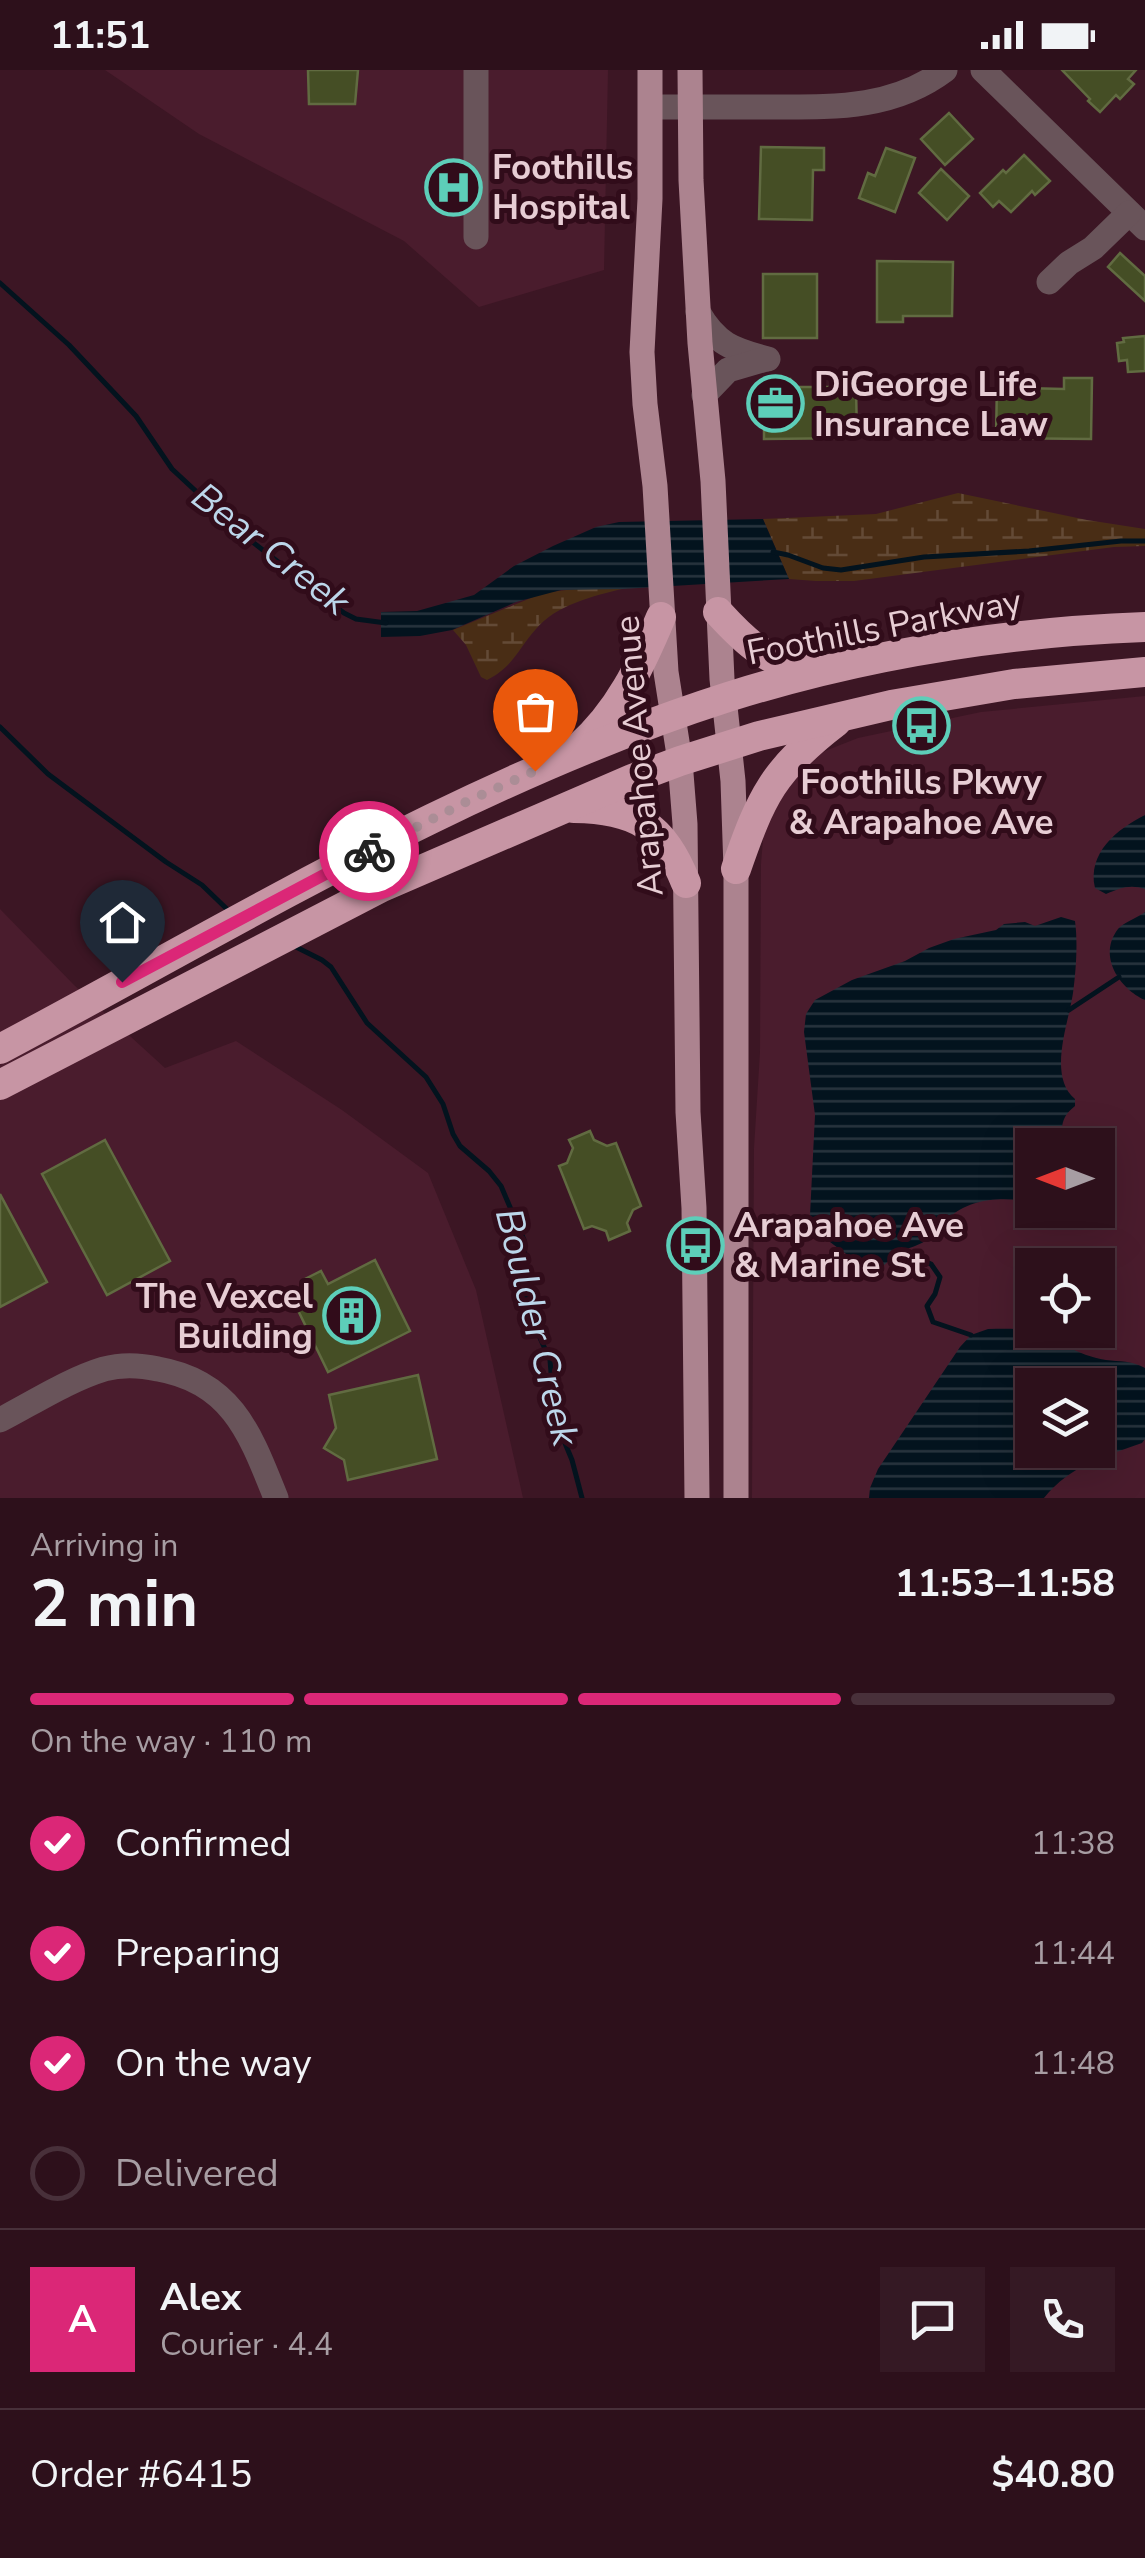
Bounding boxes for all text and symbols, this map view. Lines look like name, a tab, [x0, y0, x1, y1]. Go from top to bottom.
text: 11:51	[50, 10, 151, 61]
place label: Foothills Hospital	[492, 144, 633, 231]
hospital icon: Foothills Hospital	[423, 157, 483, 217]
place label: DiGeorge Life Insurance Law	[814, 361, 1048, 448]
office icon: DiGeorge Life Insurance Law	[745, 374, 805, 434]
water label: Bear Creek	[181, 471, 361, 628]
street label: Foothills Parkway	[743, 577, 1025, 677]
street label: Arapahoe Avenue	[603, 614, 675, 898]
pin	[493, 669, 578, 772]
icon: bag	[508, 684, 563, 739]
bus stop icon: Foothills Pkwy & Arapahoe Ave	[891, 696, 951, 756]
place label: Foothills Pkwy & Arapahoe Ave	[789, 759, 1053, 846]
courier	[319, 801, 419, 901]
icon: bike	[342, 824, 397, 879]
pin	[80, 880, 165, 983]
icon: home	[95, 895, 150, 950]
north arrow	[1015, 1128, 1115, 1228]
map controls	[1015, 1128, 1115, 1468]
place label: Arapahoe Ave & Marine St	[734, 1202, 964, 1289]
water label: Boulder Creek	[483, 1203, 591, 1452]
bus stop icon: Arapahoe Ave & Marine St	[665, 1215, 725, 1275]
button: locate	[1015, 1248, 1115, 1348]
place label: The Vexcel Building	[136, 1273, 313, 1360]
building icon: The Vexcel Building	[322, 1286, 382, 1346]
button: layers	[1015, 1368, 1115, 1468]
text: Arriving in	[30, 1524, 178, 1567]
text: 11:53–11:58	[895, 1558, 1115, 1609]
text: 2 min	[30, 1560, 198, 1649]
text: On the way · 110 m	[30, 1720, 312, 1763]
icon: check	[30, 1816, 85, 1871]
text: Confirmed	[115, 1818, 292, 1869]
text: 11:38	[1031, 1822, 1115, 1865]
icon: check	[30, 1926, 85, 1981]
text: Preparing	[115, 1928, 281, 1979]
text: 11:44	[1031, 1932, 1115, 1975]
icon: check	[30, 2036, 85, 2091]
text: On the way	[115, 2038, 311, 2089]
text: 11:48	[1031, 2042, 1115, 2085]
text: Delivered	[115, 2148, 279, 2199]
button: chat	[880, 2267, 985, 2372]
button: phone	[1010, 2267, 1115, 2372]
text: Alex	[160, 2272, 241, 2323]
text: A	[68, 2294, 97, 2345]
text: Courier · 4.4	[160, 2323, 333, 2366]
text: Order #6415	[30, 2449, 252, 2500]
text: $40.80	[992, 2449, 1115, 2500]

